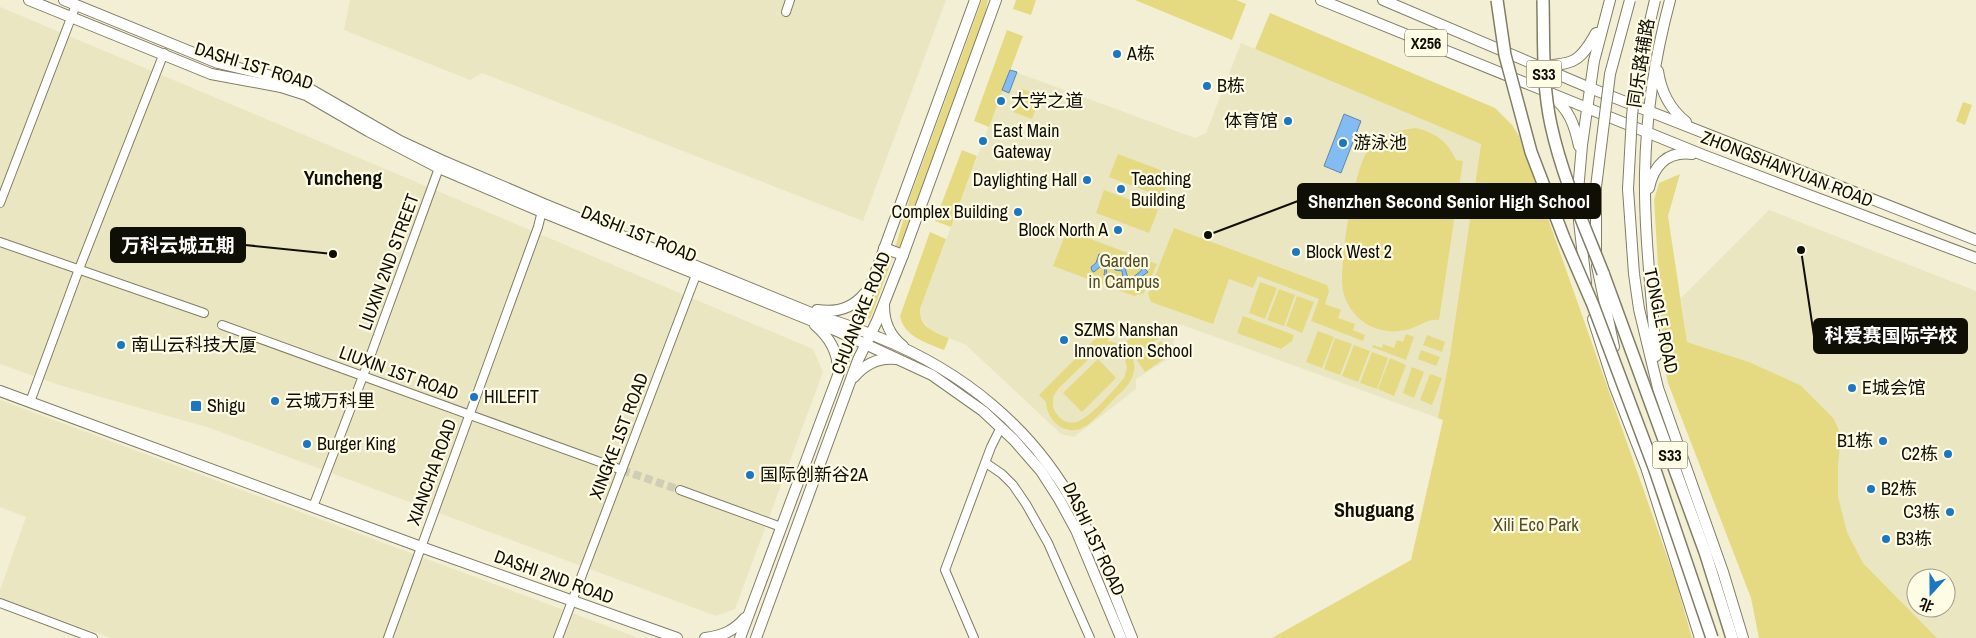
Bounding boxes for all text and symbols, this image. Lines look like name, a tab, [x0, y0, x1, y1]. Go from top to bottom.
street label: 同乐路辅路	[1621, 17, 1660, 109]
road number: X256	[1405, 29, 1447, 56]
street label: DASHI 1ST ROAD	[192, 36, 317, 95]
place label: A栋	[1126, 41, 1155, 66]
marker: A栋	[1111, 48, 1123, 60]
road number: S33	[1526, 61, 1562, 88]
place label: B栋	[1217, 73, 1245, 98]
marker: B栋	[1201, 80, 1213, 92]
place label: 大学之道	[1011, 88, 1083, 113]
marker: 大学之道	[995, 95, 1007, 107]
place label: 体育馆	[1224, 108, 1278, 133]
marker: 体育馆	[1282, 115, 1294, 127]
place label: East Main Gateway	[993, 118, 1059, 164]
street label: ZHONGSHANYUAN ROAD	[1698, 124, 1877, 213]
place label: 游泳池	[1353, 130, 1407, 155]
marker: East Main Gateway	[977, 135, 989, 147]
marker: 游泳池	[1337, 137, 1349, 149]
district label: Yuncheng	[304, 164, 382, 191]
place label: Teaching Building	[1131, 166, 1192, 212]
place label: Daylighting Hall	[973, 167, 1077, 192]
marker: Daylighting Hall	[1081, 174, 1093, 186]
marker: Teaching Building	[1115, 183, 1127, 195]
callout: Shenzhen Second Senior High School	[1298, 184, 1600, 218]
text: Shenzhen Second Senior High School	[1308, 188, 1590, 214]
street label: LIUXIN 2ND STREET	[352, 190, 425, 334]
street label: DASHI 1ST ROAD	[578, 199, 701, 268]
place label: Complex Building	[892, 199, 1009, 224]
marker: Complex Building	[1012, 206, 1024, 218]
place label: Block North A	[1019, 217, 1108, 242]
marker: Block North A	[1112, 224, 1124, 236]
callout: 万科云城五期	[111, 228, 245, 262]
text: 万科云城五期	[121, 232, 235, 258]
place label: Block West 2	[1306, 239, 1392, 264]
marker: Block West 2	[1290, 246, 1302, 258]
street label: CHUANGKE ROAD	[825, 248, 897, 378]
park label: Garden in Campus	[1088, 248, 1160, 294]
street label: TONGLE ROAD	[1638, 266, 1685, 376]
place label: SZMS Nanshan Innovation School	[1074, 317, 1192, 363]
callout: 科爱赛国际学校	[1814, 319, 1967, 353]
text: 科爱赛国际学校	[1824, 322, 1958, 348]
place label: 南山云科技大厦	[131, 332, 257, 357]
marker: SZMS Nanshan Innovation School	[1058, 334, 1070, 346]
marker: 南山云科技大厦	[115, 339, 127, 351]
street label: LIUXIN 1ST ROAD	[336, 339, 462, 406]
street label: XINGKE 1ST ROAD	[583, 369, 654, 503]
place label: E城会馆	[1862, 375, 1926, 400]
marker: E城会馆	[1846, 382, 1858, 394]
place label: HILEFIT	[484, 384, 539, 409]
place label: 云城万科里	[285, 388, 375, 413]
marker: HILEFIT	[468, 391, 480, 403]
place label: Shigu	[207, 393, 246, 418]
marker: 云城万科里	[269, 395, 281, 407]
marker: Shigu	[189, 399, 203, 413]
street label: XIANCHA ROAD	[401, 415, 462, 529]
place label: B1栋	[1837, 428, 1873, 453]
place label: Burger King	[317, 431, 397, 456]
marker: B1栋	[1877, 435, 1889, 447]
marker: Burger King	[301, 438, 313, 450]
place label: C2栋	[1901, 441, 1938, 466]
road number: S33	[1652, 442, 1688, 468]
marker: C2栋	[1942, 448, 1954, 460]
place label: 国际创新谷2A	[760, 462, 868, 487]
marker: 国际创新谷2A	[744, 469, 756, 481]
place label: B2栋	[1881, 476, 1917, 501]
street label: DASHI 1ST ROAD	[1057, 478, 1132, 600]
marker: B2栋	[1865, 483, 1877, 495]
district label: Shuguang	[1334, 496, 1414, 523]
place label: C3栋	[1903, 499, 1940, 524]
marker: C3栋	[1944, 506, 1956, 518]
park label: Xili Eco Park	[1493, 512, 1579, 537]
place label: B3栋	[1896, 526, 1932, 551]
marker: B3栋	[1880, 533, 1892, 545]
street label: DASHI 2ND ROAD	[491, 543, 617, 610]
north arrow	[1906, 568, 1956, 618]
text: 北	[1917, 594, 1936, 616]

